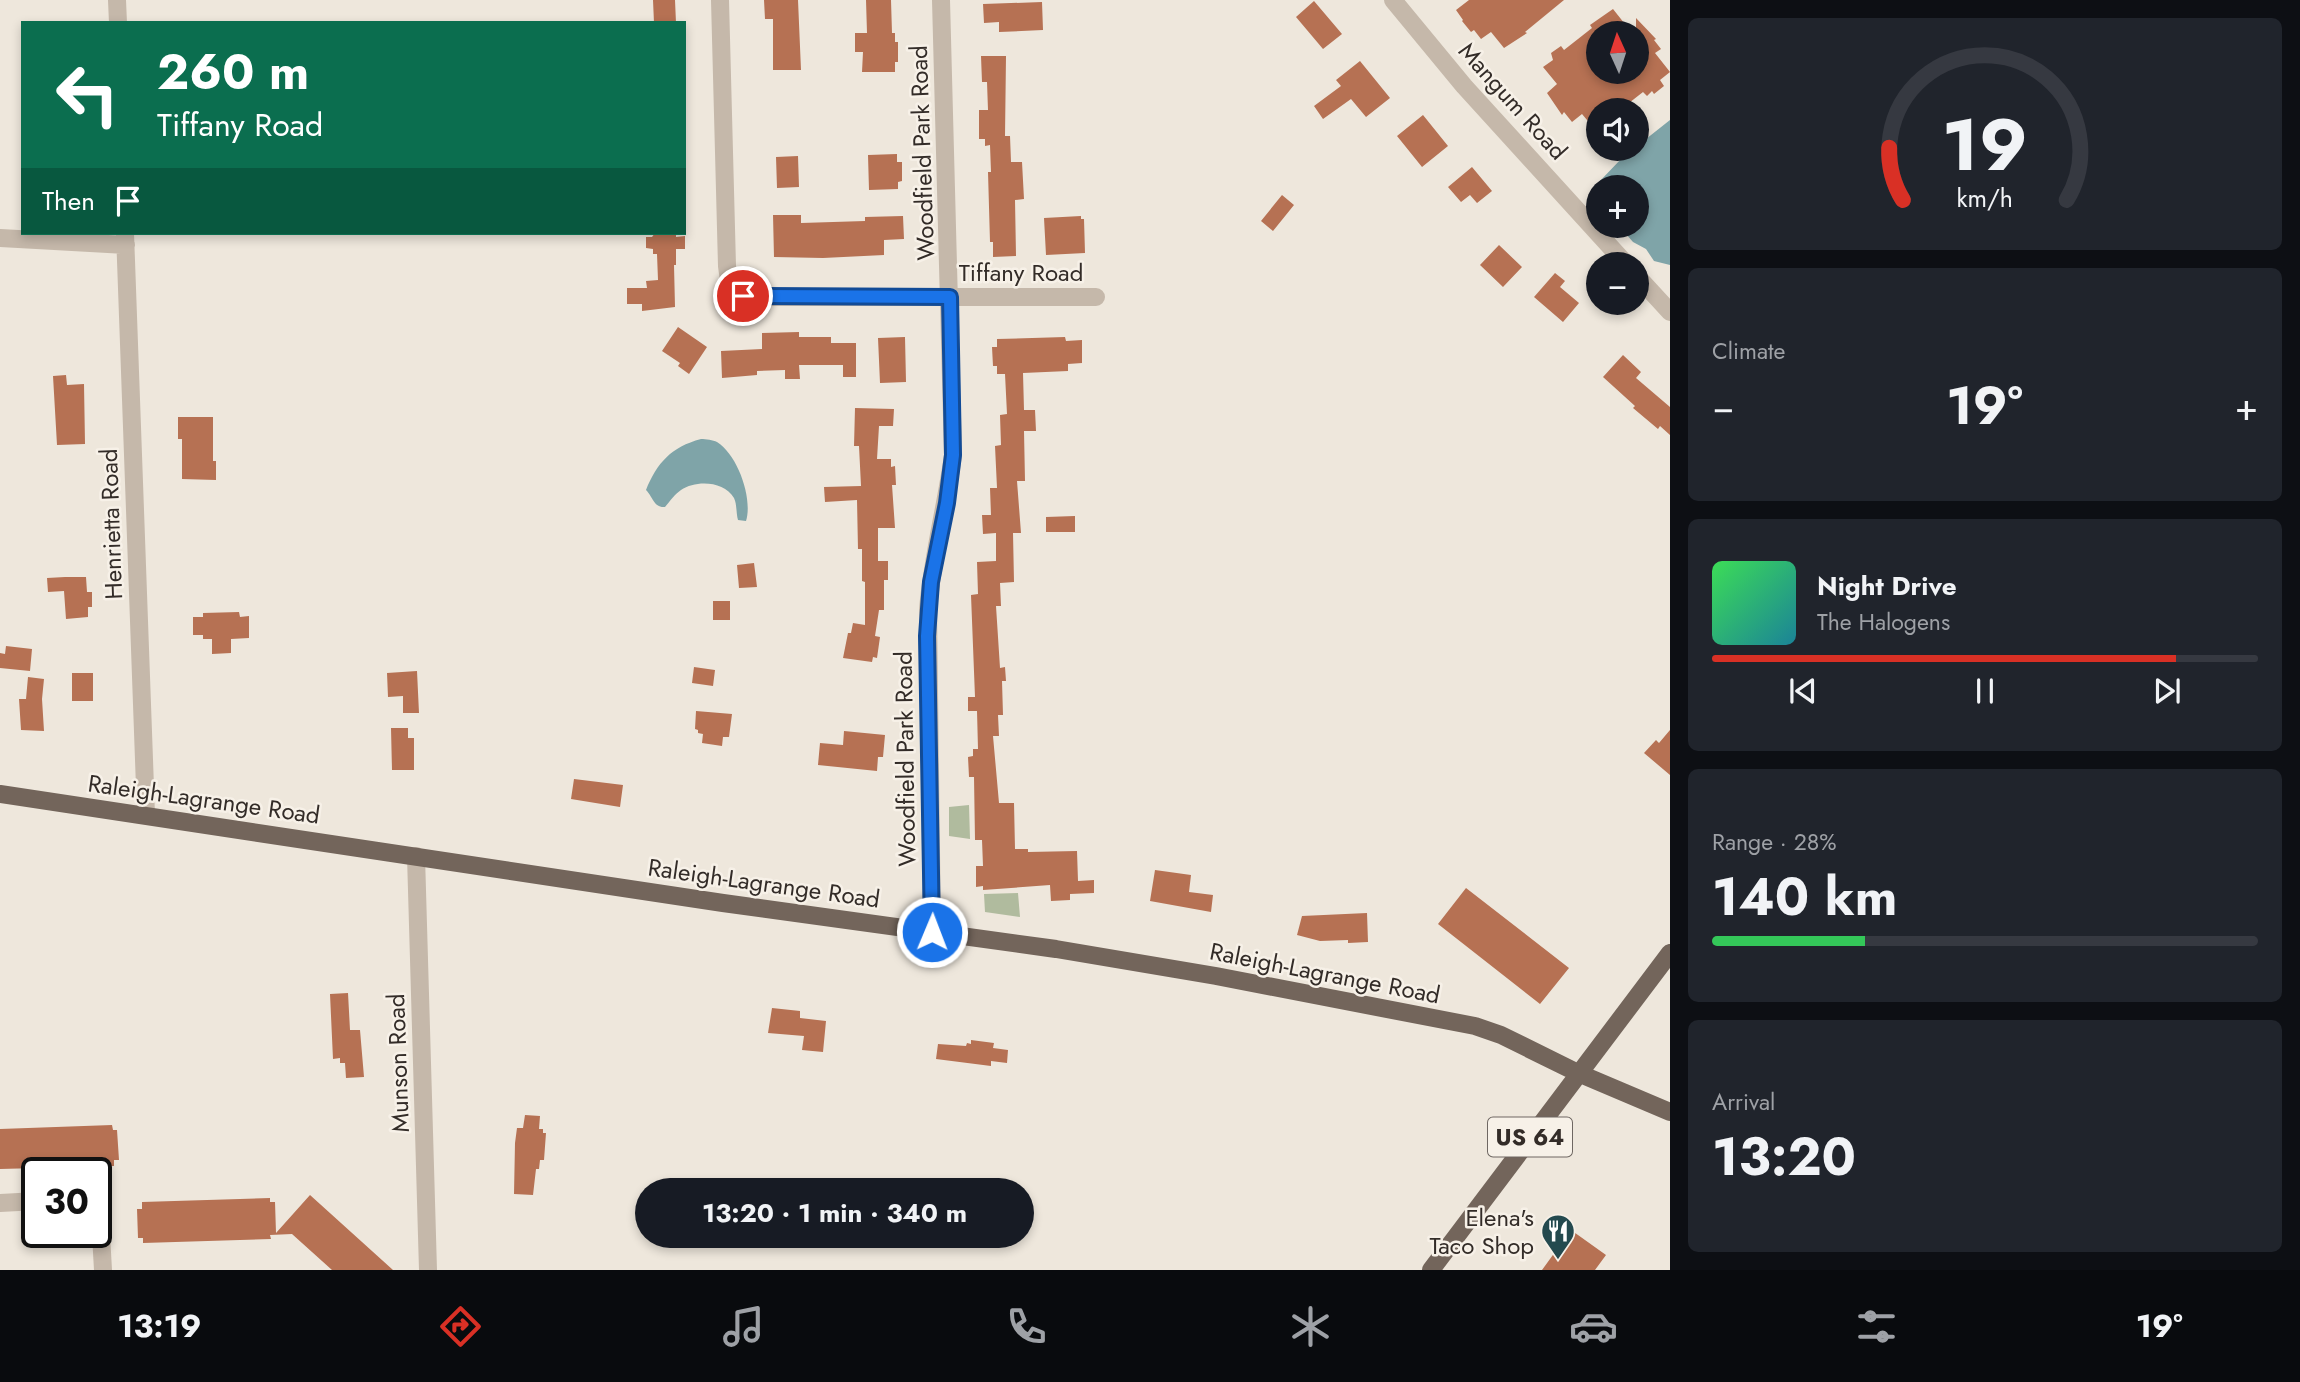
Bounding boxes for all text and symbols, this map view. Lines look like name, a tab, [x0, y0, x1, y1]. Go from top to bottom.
north arrow	[1586, 21, 1648, 84]
map controls	[1586, 21, 1649, 315]
street label: Mangum Road	[1451, 34, 1575, 168]
text: 260 m	[157, 37, 309, 107]
street label: Woodfield Park Road	[901, 45, 943, 261]
icon: left	[42, 49, 133, 140]
text: 19	[1942, 93, 2028, 198]
button: sound	[1586, 98, 1649, 161]
text: Tiffany Road	[157, 102, 323, 148]
button: +	[1586, 175, 1649, 238]
text: km/h	[1957, 180, 2013, 216]
text: Then	[42, 182, 95, 220]
icon: arrive	[109, 182, 147, 220]
button: −	[1586, 252, 1649, 315]
street label: Tiffany Road	[959, 255, 1083, 290]
pin	[713, 266, 773, 326]
icon: arrive	[724, 277, 762, 315]
text: Climate	[1712, 334, 1785, 368]
text: 19°	[1946, 368, 2023, 444]
text: −	[1712, 379, 1734, 434]
text: +	[2235, 379, 2258, 434]
street label: Henrietta Road	[91, 448, 131, 600]
text: Night Drive	[1817, 567, 1957, 605]
text: The Halogens	[1817, 605, 1950, 639]
street label: Woodfield Park Road	[886, 651, 924, 867]
icon: previous	[1784, 672, 1822, 710]
icon: pause	[1966, 672, 2004, 710]
icon: next	[2148, 672, 2186, 710]
street label: Raleigh-Lagrange Road	[86, 765, 322, 833]
text: Range · 28%	[1712, 825, 1837, 859]
street label: Raleigh-Lagrange Road	[646, 849, 882, 917]
text: 140 km	[1712, 859, 1897, 935]
position arrow	[895, 895, 969, 969]
street label: Raleigh-Lagrange Road	[1207, 934, 1443, 1012]
street label: Munson Road	[378, 993, 418, 1133]
text: Arrival	[1712, 1085, 1775, 1119]
road number: US 64	[1488, 1118, 1572, 1156]
text: 13:20	[1712, 1119, 1856, 1195]
speed limit sign: 30	[21, 1157, 112, 1248]
text: 13:20 · 1 min · 340 m	[702, 1194, 967, 1232]
place label: Elena's Taco Shop	[1429, 1200, 1534, 1263]
restaurant icon: Elena's Taco Shop	[1539, 1212, 1577, 1261]
icon: directions	[436, 1302, 485, 1351]
icon: music	[719, 1302, 768, 1351]
icon: phone	[1002, 1302, 1051, 1351]
icon: climate	[1286, 1302, 1335, 1351]
icon: car	[1569, 1302, 1618, 1351]
icon: filters	[1852, 1302, 1901, 1351]
text: 13:19	[117, 1303, 201, 1349]
text: 19°	[2136, 1303, 2183, 1349]

